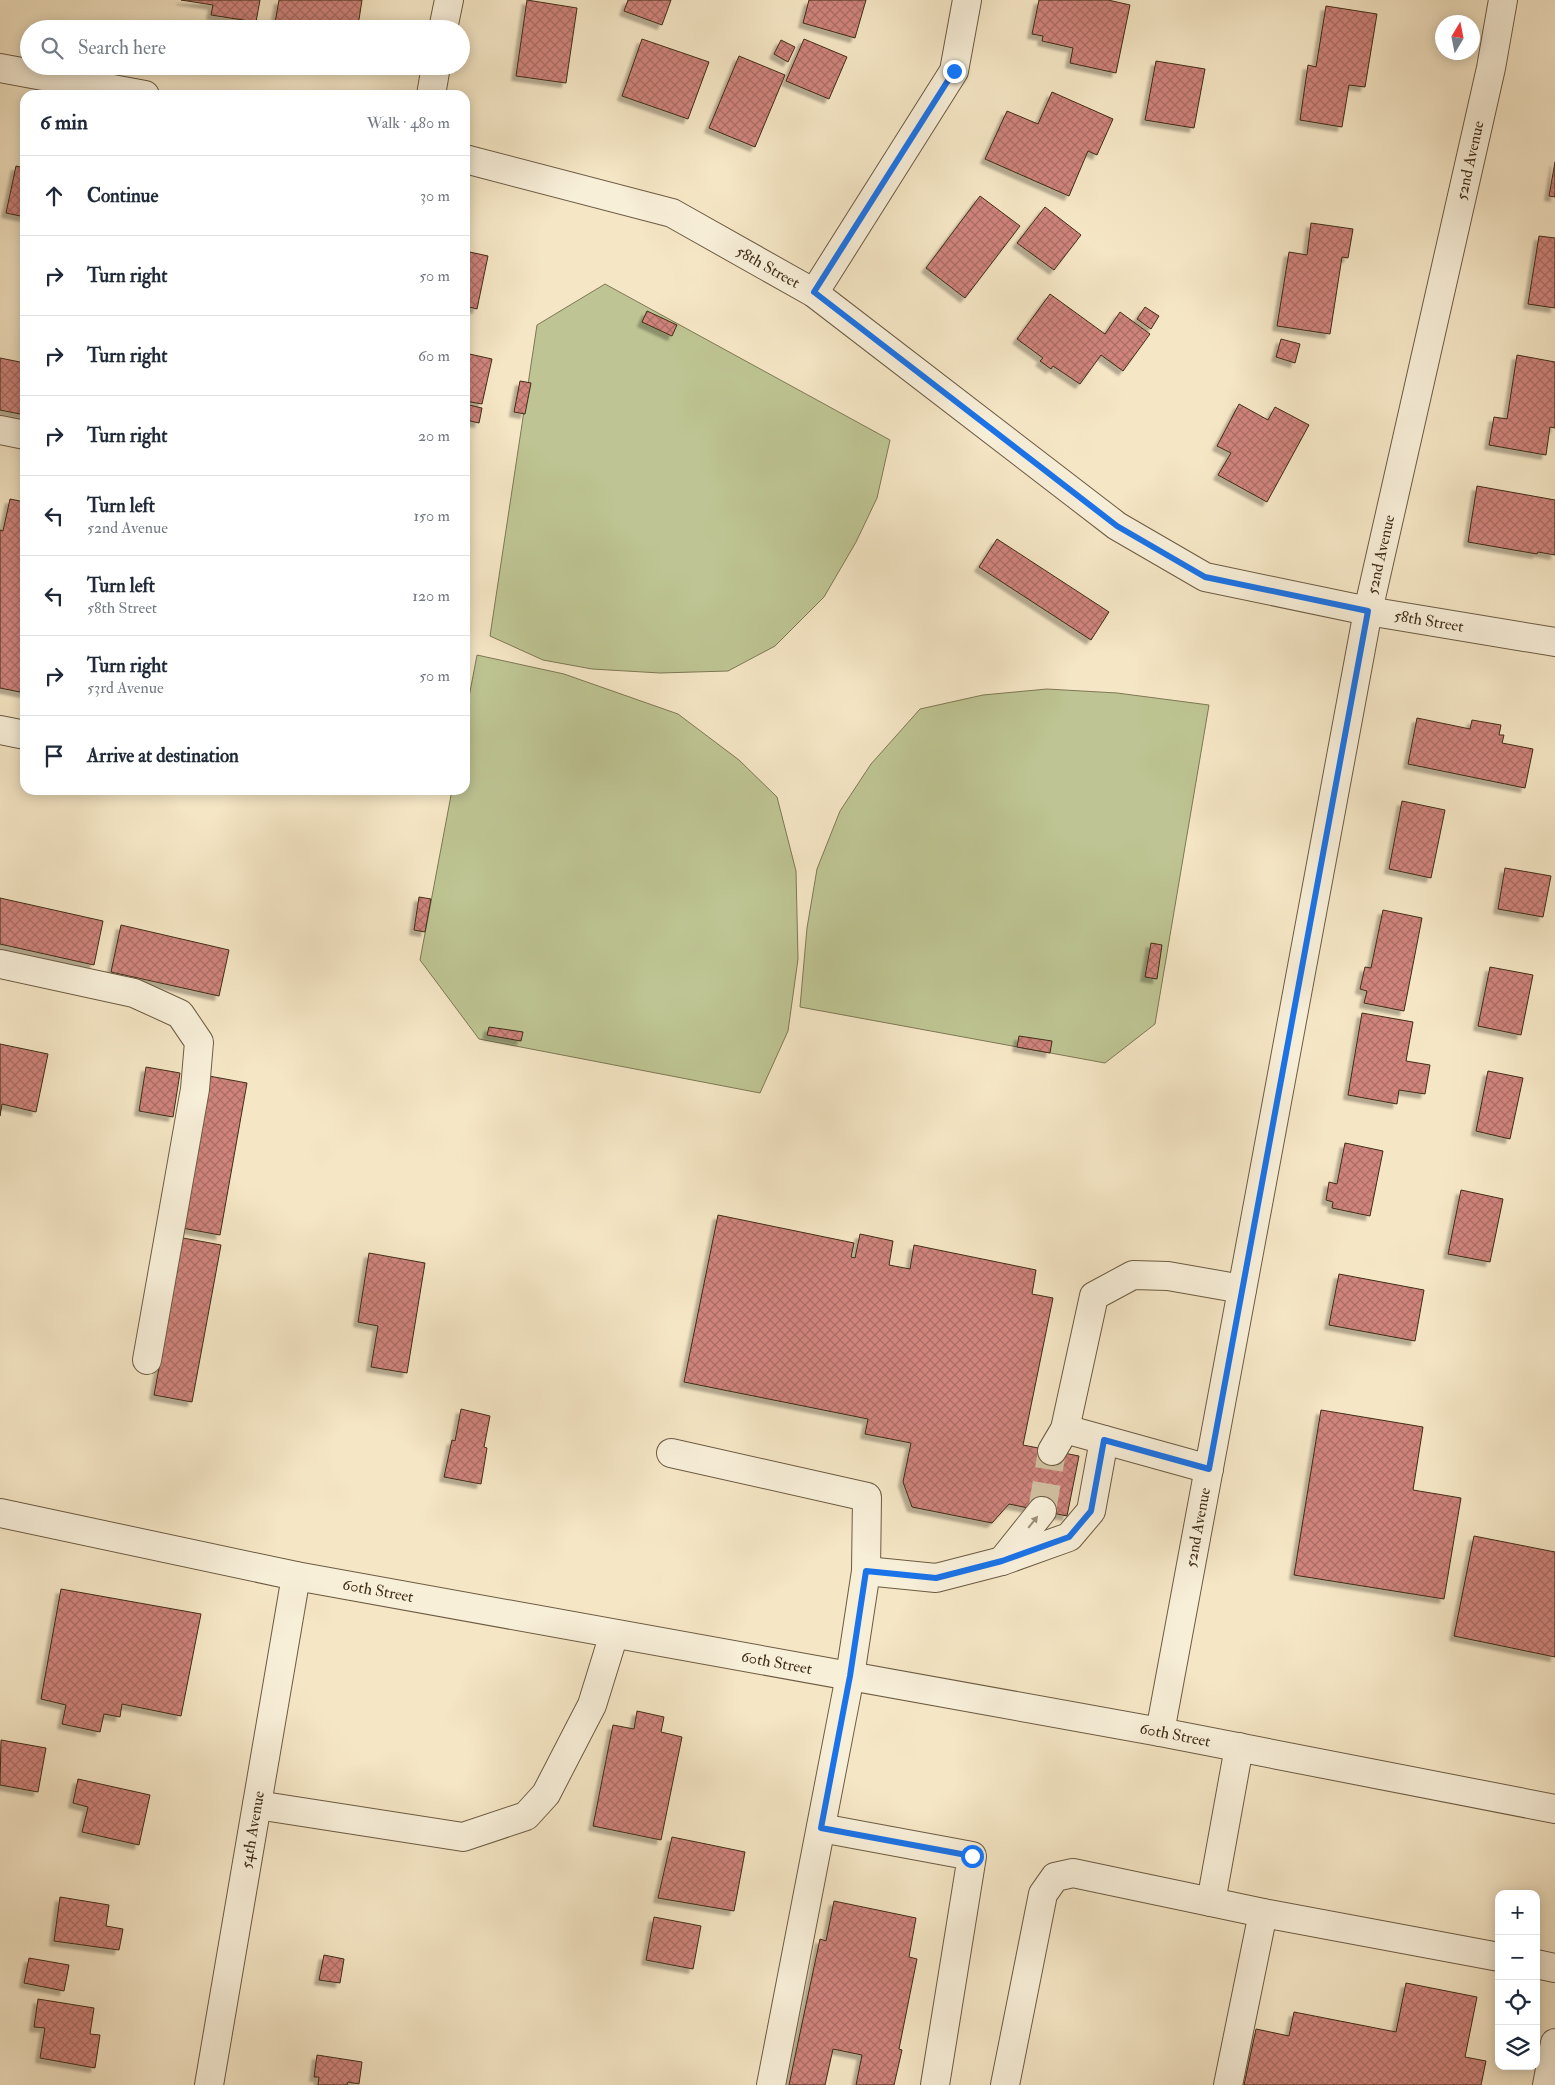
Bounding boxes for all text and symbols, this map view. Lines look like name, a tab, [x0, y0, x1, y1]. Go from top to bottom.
north arrow	[1435, 15, 1480, 60]
search box	[20, 20, 470, 75]
icon: search	[38, 34, 66, 62]
text: Search here	[78, 36, 166, 60]
route end	[943, 60, 966, 83]
text: 6 min	[40, 109, 88, 136]
text: Walk · 480 m	[367, 113, 450, 133]
street label: 52nd Avenue	[1451, 119, 1489, 202]
icon: ahead	[40, 182, 68, 210]
text: Continue	[87, 184, 158, 208]
text: 30 m	[420, 186, 450, 206]
street label: 58th Street	[732, 241, 803, 293]
icon: right	[40, 262, 68, 290]
text: Turn right	[87, 264, 167, 288]
text: 50 m	[419, 266, 450, 286]
icon: right	[40, 342, 68, 370]
text: Turn right	[87, 344, 167, 368]
text: 60 m	[418, 346, 450, 366]
icon: right	[40, 422, 68, 450]
text: Turn right	[87, 424, 167, 448]
text: 20 m	[418, 426, 450, 446]
text: Turn left	[87, 494, 155, 518]
icon: left	[40, 502, 68, 530]
text: 150 m	[413, 506, 450, 526]
street label: 52nd Avenue	[1362, 513, 1400, 596]
text: 52nd Avenue	[87, 518, 168, 538]
text: Turn left	[87, 574, 155, 598]
icon: left	[40, 582, 68, 610]
text: 120 m	[412, 586, 450, 606]
text: 58th Street	[87, 598, 157, 618]
street label: 58th Street	[1393, 605, 1465, 637]
text: Turn right	[87, 654, 167, 678]
icon: right	[40, 662, 68, 690]
text: 50 m	[419, 666, 450, 686]
text: 53rd Avenue	[87, 678, 164, 698]
icon: arrive	[40, 742, 68, 770]
text: Arrive at destination	[87, 744, 239, 768]
street label: 52nd Avenue	[1181, 1486, 1215, 1569]
one-way arrow	[1027, 1517, 1039, 1529]
street label: 60th Street	[341, 1575, 415, 1607]
street label: 60th Street	[739, 1647, 814, 1679]
street label: 60th Street	[1138, 1719, 1212, 1752]
street label: 54th Avenue	[236, 1789, 269, 1870]
route start	[961, 1845, 984, 1868]
map controls	[1495, 1890, 1540, 2070]
button: +	[1495, 1890, 1540, 1935]
button: −	[1495, 1935, 1540, 1980]
button: locate	[1495, 1980, 1540, 2025]
button: layers	[1495, 2025, 1540, 2070]

